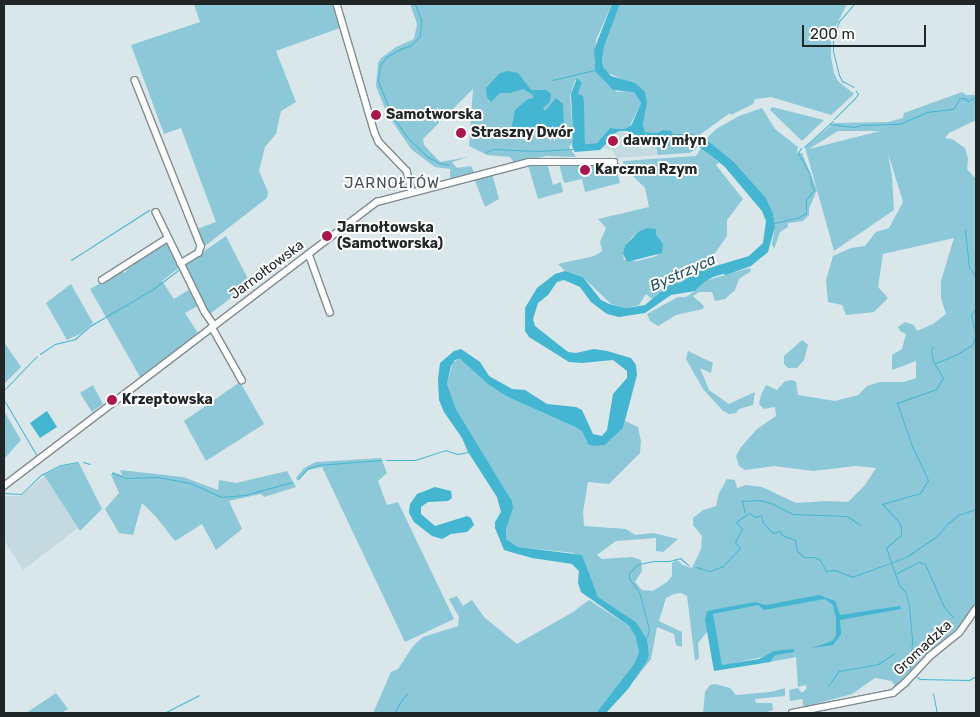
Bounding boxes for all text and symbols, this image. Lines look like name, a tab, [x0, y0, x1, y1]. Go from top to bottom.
scale bar	[805, 15, 929, 47]
text: 200 m	[810, 25, 855, 43]
place label: Samotworska	[386, 107, 482, 123]
marker: Samotworska	[370, 109, 382, 121]
place label: Straszny Dwór	[471, 125, 573, 141]
marker: Straszny Dwór	[455, 127, 467, 139]
place label: dawny młyn	[623, 133, 707, 149]
marker: dawny młyn	[607, 135, 619, 147]
place label: Karczma Rzym	[595, 162, 697, 178]
marker: Karczma Rzym	[579, 164, 591, 176]
district label: JARNOŁTÓW	[343, 175, 441, 193]
place label: Jarnołtowska (Samotworska)	[337, 220, 443, 252]
marker: Jarnołtowska (Samotworska)	[321, 230, 333, 242]
street label: Jarnołtowska	[227, 237, 307, 303]
water label: Bystrzyca	[647, 251, 719, 295]
place label: Krzeptowska	[122, 392, 213, 408]
marker: Krzeptowska	[106, 394, 118, 406]
street label: Gromadzka	[891, 617, 955, 679]

